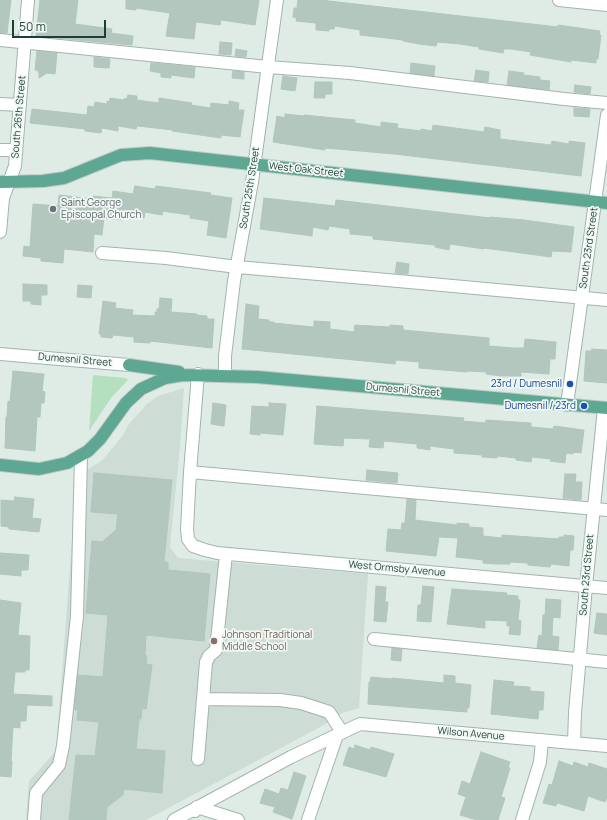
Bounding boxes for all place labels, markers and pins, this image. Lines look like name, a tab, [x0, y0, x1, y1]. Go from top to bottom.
place label: Saint George Episcopal Church	[61, 197, 141, 220]
marker: Saint George Episcopal Church	[48, 204, 58, 214]
place label: 23rd / Dumesnil	[491, 378, 562, 390]
marker: 23rd / Dumesnil	[565, 379, 575, 389]
place label: Dumesnil / 23rd	[505, 400, 576, 412]
marker: Dumesnil / 23rd	[579, 401, 589, 411]
place label: Johnson Traditional Middle School	[222, 629, 312, 652]
marker: Johnson Traditional Middle School	[209, 636, 219, 646]

